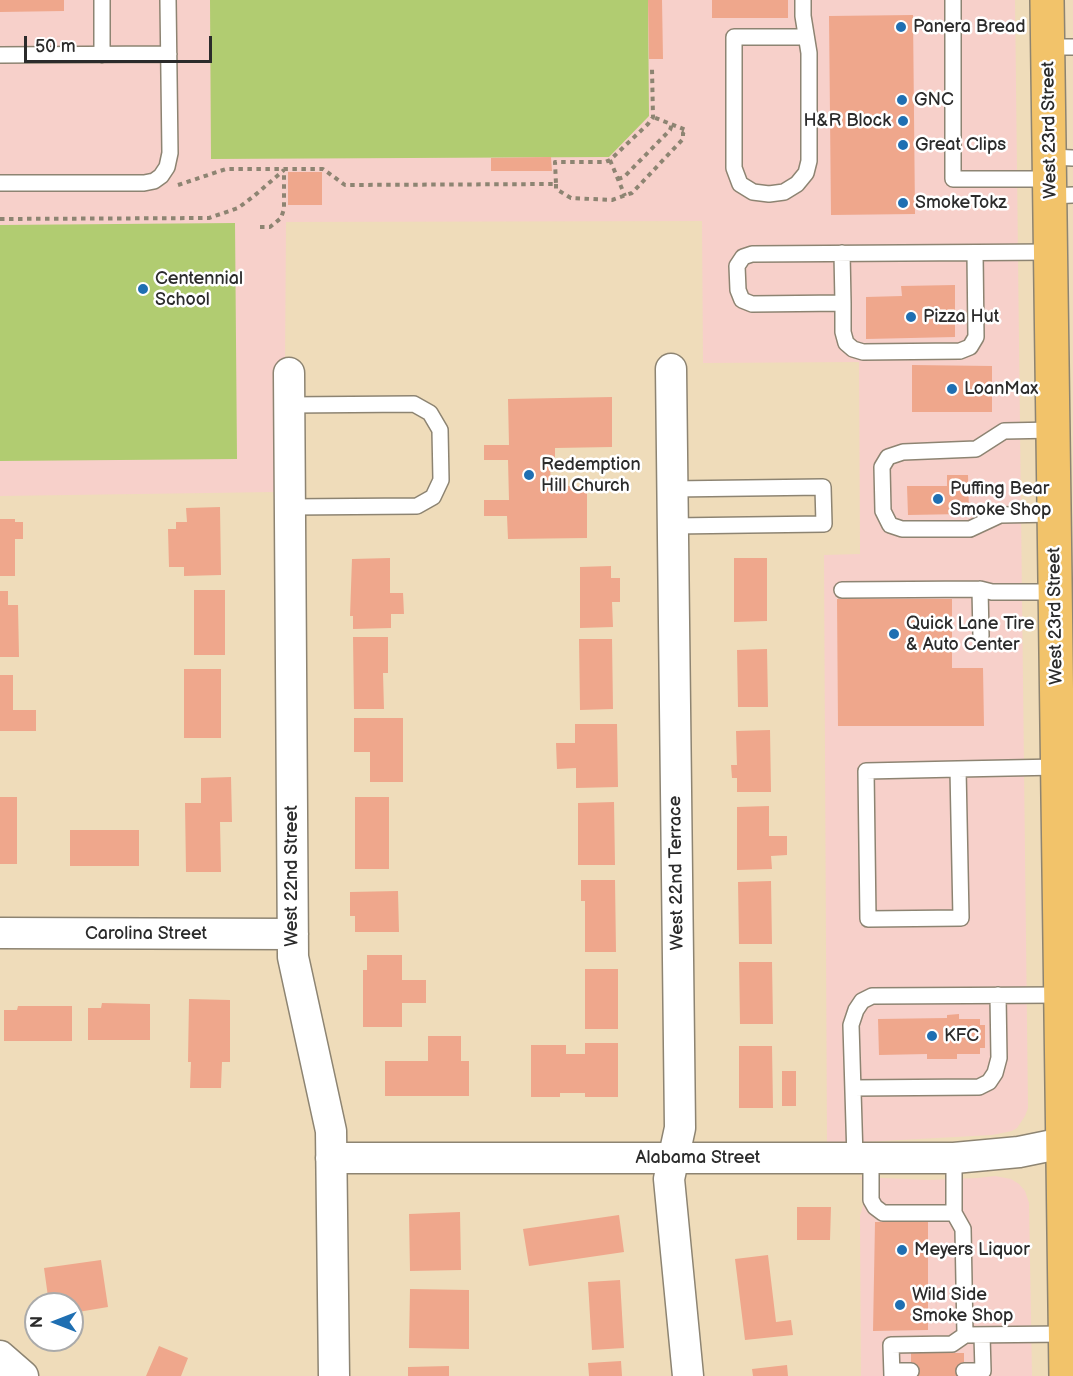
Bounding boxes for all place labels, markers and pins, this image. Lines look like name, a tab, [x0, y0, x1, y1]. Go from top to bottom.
place label: Panera Bread	[913, 16, 1025, 38]
marker: Panera Bread	[894, 20, 908, 34]
place label: GNC	[914, 89, 954, 111]
marker: GNC	[895, 93, 909, 107]
place label: H&R Block	[803, 110, 891, 132]
marker: H&R Block	[896, 114, 910, 128]
place label: Great Clips	[915, 134, 1006, 156]
marker: Great Clips	[896, 138, 910, 152]
place label: SmokeTokz	[915, 192, 1007, 214]
marker: SmokeTokz	[896, 196, 910, 210]
place label: Centennial School	[155, 268, 243, 310]
marker: Centennial School	[136, 282, 150, 296]
place label: Pizza Hut	[923, 306, 999, 328]
marker: Pizza Hut	[904, 310, 918, 324]
place label: LoanMax	[964, 378, 1039, 400]
marker: LoanMax	[945, 382, 959, 396]
place label: Redemption Hill Church	[541, 454, 641, 496]
marker: Redemption Hill Church	[522, 468, 536, 482]
place label: Puffing Bear Smoke Shop	[950, 478, 1052, 520]
marker: Puffing Bear Smoke Shop	[931, 492, 945, 506]
place label: Quick Lane Tire & Auto Center	[906, 613, 1034, 656]
marker: Quick Lane Tire & Auto Center	[887, 627, 901, 641]
place label: KFC	[944, 1025, 979, 1047]
marker: KFC	[925, 1029, 939, 1043]
place label: Meyers Liquor	[914, 1239, 1030, 1261]
marker: Meyers Liquor	[895, 1243, 909, 1257]
place label: Wild Side Smoke Shop	[912, 1284, 1014, 1326]
marker: Wild Side Smoke Shop	[893, 1298, 907, 1312]

